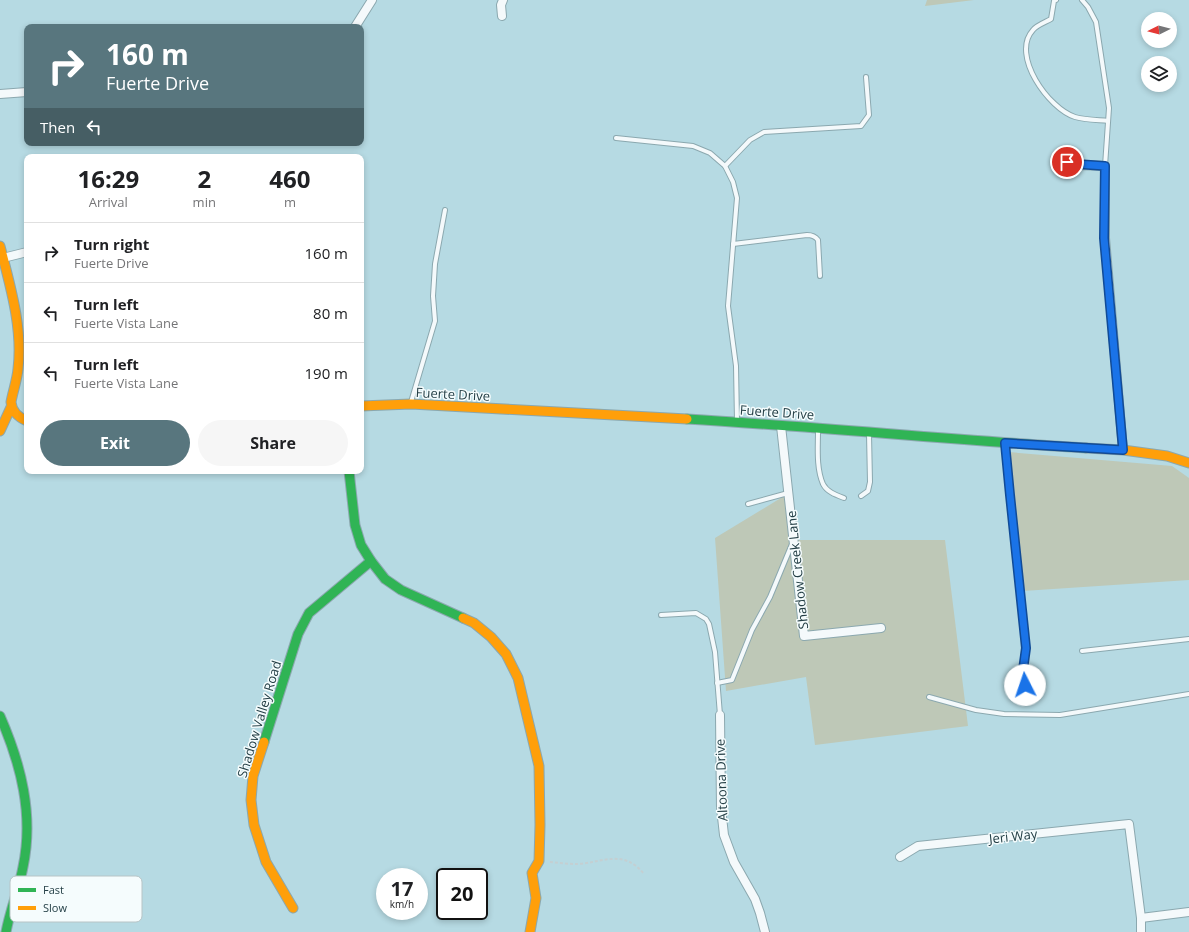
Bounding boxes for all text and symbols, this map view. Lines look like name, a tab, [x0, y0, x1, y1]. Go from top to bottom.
north arrow	[1141, 12, 1177, 48]
map controls	[1141, 12, 1177, 92]
text: 160 m	[106, 35, 189, 73]
icon: right	[40, 40, 92, 92]
button: layers	[1141, 56, 1177, 92]
text: Fuerte Drive	[106, 71, 209, 95]
icon: left	[83, 116, 105, 138]
text: Then	[40, 117, 75, 137]
pin	[1050, 145, 1084, 179]
icon: arrive	[1056, 151, 1078, 173]
text: 16:29	[77, 162, 139, 195]
text: 2	[197, 162, 211, 195]
text: 460	[269, 162, 311, 195]
text: Arrival	[89, 193, 128, 211]
text: min	[193, 193, 216, 211]
text: m	[284, 193, 296, 211]
text: Turn right	[74, 234, 149, 254]
icon: right	[40, 242, 62, 264]
text: 160 m	[304, 243, 348, 263]
text: Fuerte Drive	[74, 254, 148, 272]
text: Turn left	[74, 294, 139, 314]
icon: left	[40, 302, 62, 324]
text: 80 m	[313, 303, 348, 323]
text: Fuerte Vista Lane	[74, 314, 178, 332]
text: Turn left	[74, 354, 139, 374]
icon: left	[40, 362, 62, 384]
text: 190 m	[304, 363, 348, 383]
text: Fuerte Vista Lane	[74, 374, 178, 392]
street label: Fuerte Drive	[415, 383, 491, 405]
street label: Fuerte Drive	[739, 400, 815, 424]
button: Exit	[40, 420, 190, 466]
button: Share	[198, 420, 348, 466]
street label: Shadow Creek Lane	[782, 510, 812, 630]
street label: Shadow Valley Road	[233, 658, 285, 780]
position arrow	[1004, 664, 1046, 706]
street label: Altoona Drive	[711, 739, 731, 821]
street label: Jeri Way	[986, 824, 1039, 848]
speed limit sign: 20	[436, 868, 488, 920]
text: 17	[391, 875, 413, 902]
legend	[10, 876, 142, 922]
text: Fast	[43, 882, 64, 897]
text: km/h	[390, 897, 414, 911]
text: Slow	[43, 900, 67, 915]

